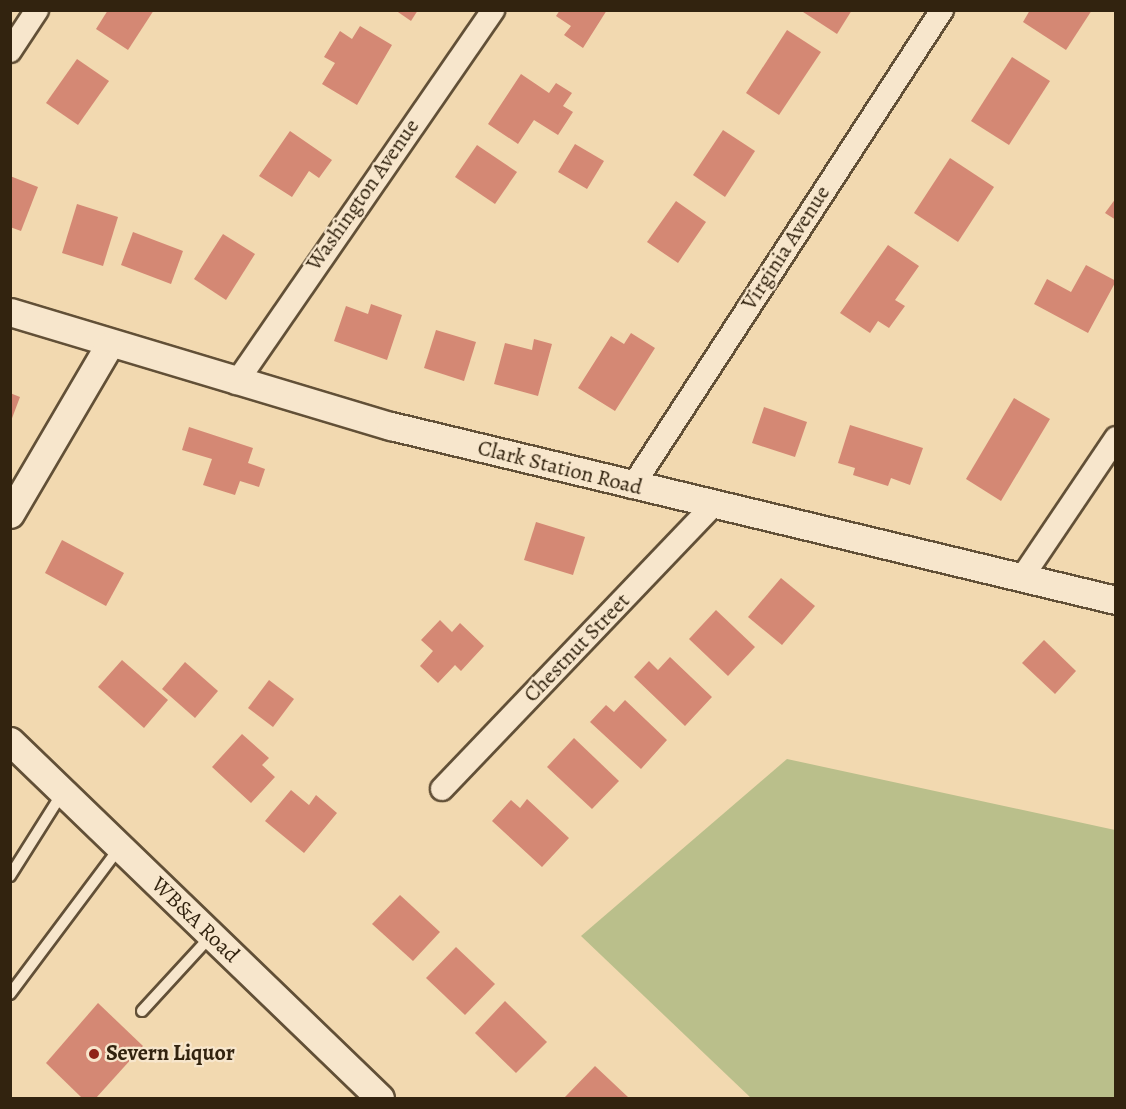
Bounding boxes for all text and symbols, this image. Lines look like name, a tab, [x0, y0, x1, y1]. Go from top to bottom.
street label: Washington Avenue	[301, 114, 425, 276]
street label: Virginia Avenue	[736, 181, 836, 315]
street label: Clark Station Road	[475, 435, 645, 501]
street label: Chestnut Street	[518, 588, 636, 708]
street label: WB&A Road	[146, 872, 244, 968]
place label: Severn Liquor	[106, 1041, 235, 1067]
marker: Severn Liquor	[87, 1047, 101, 1061]

